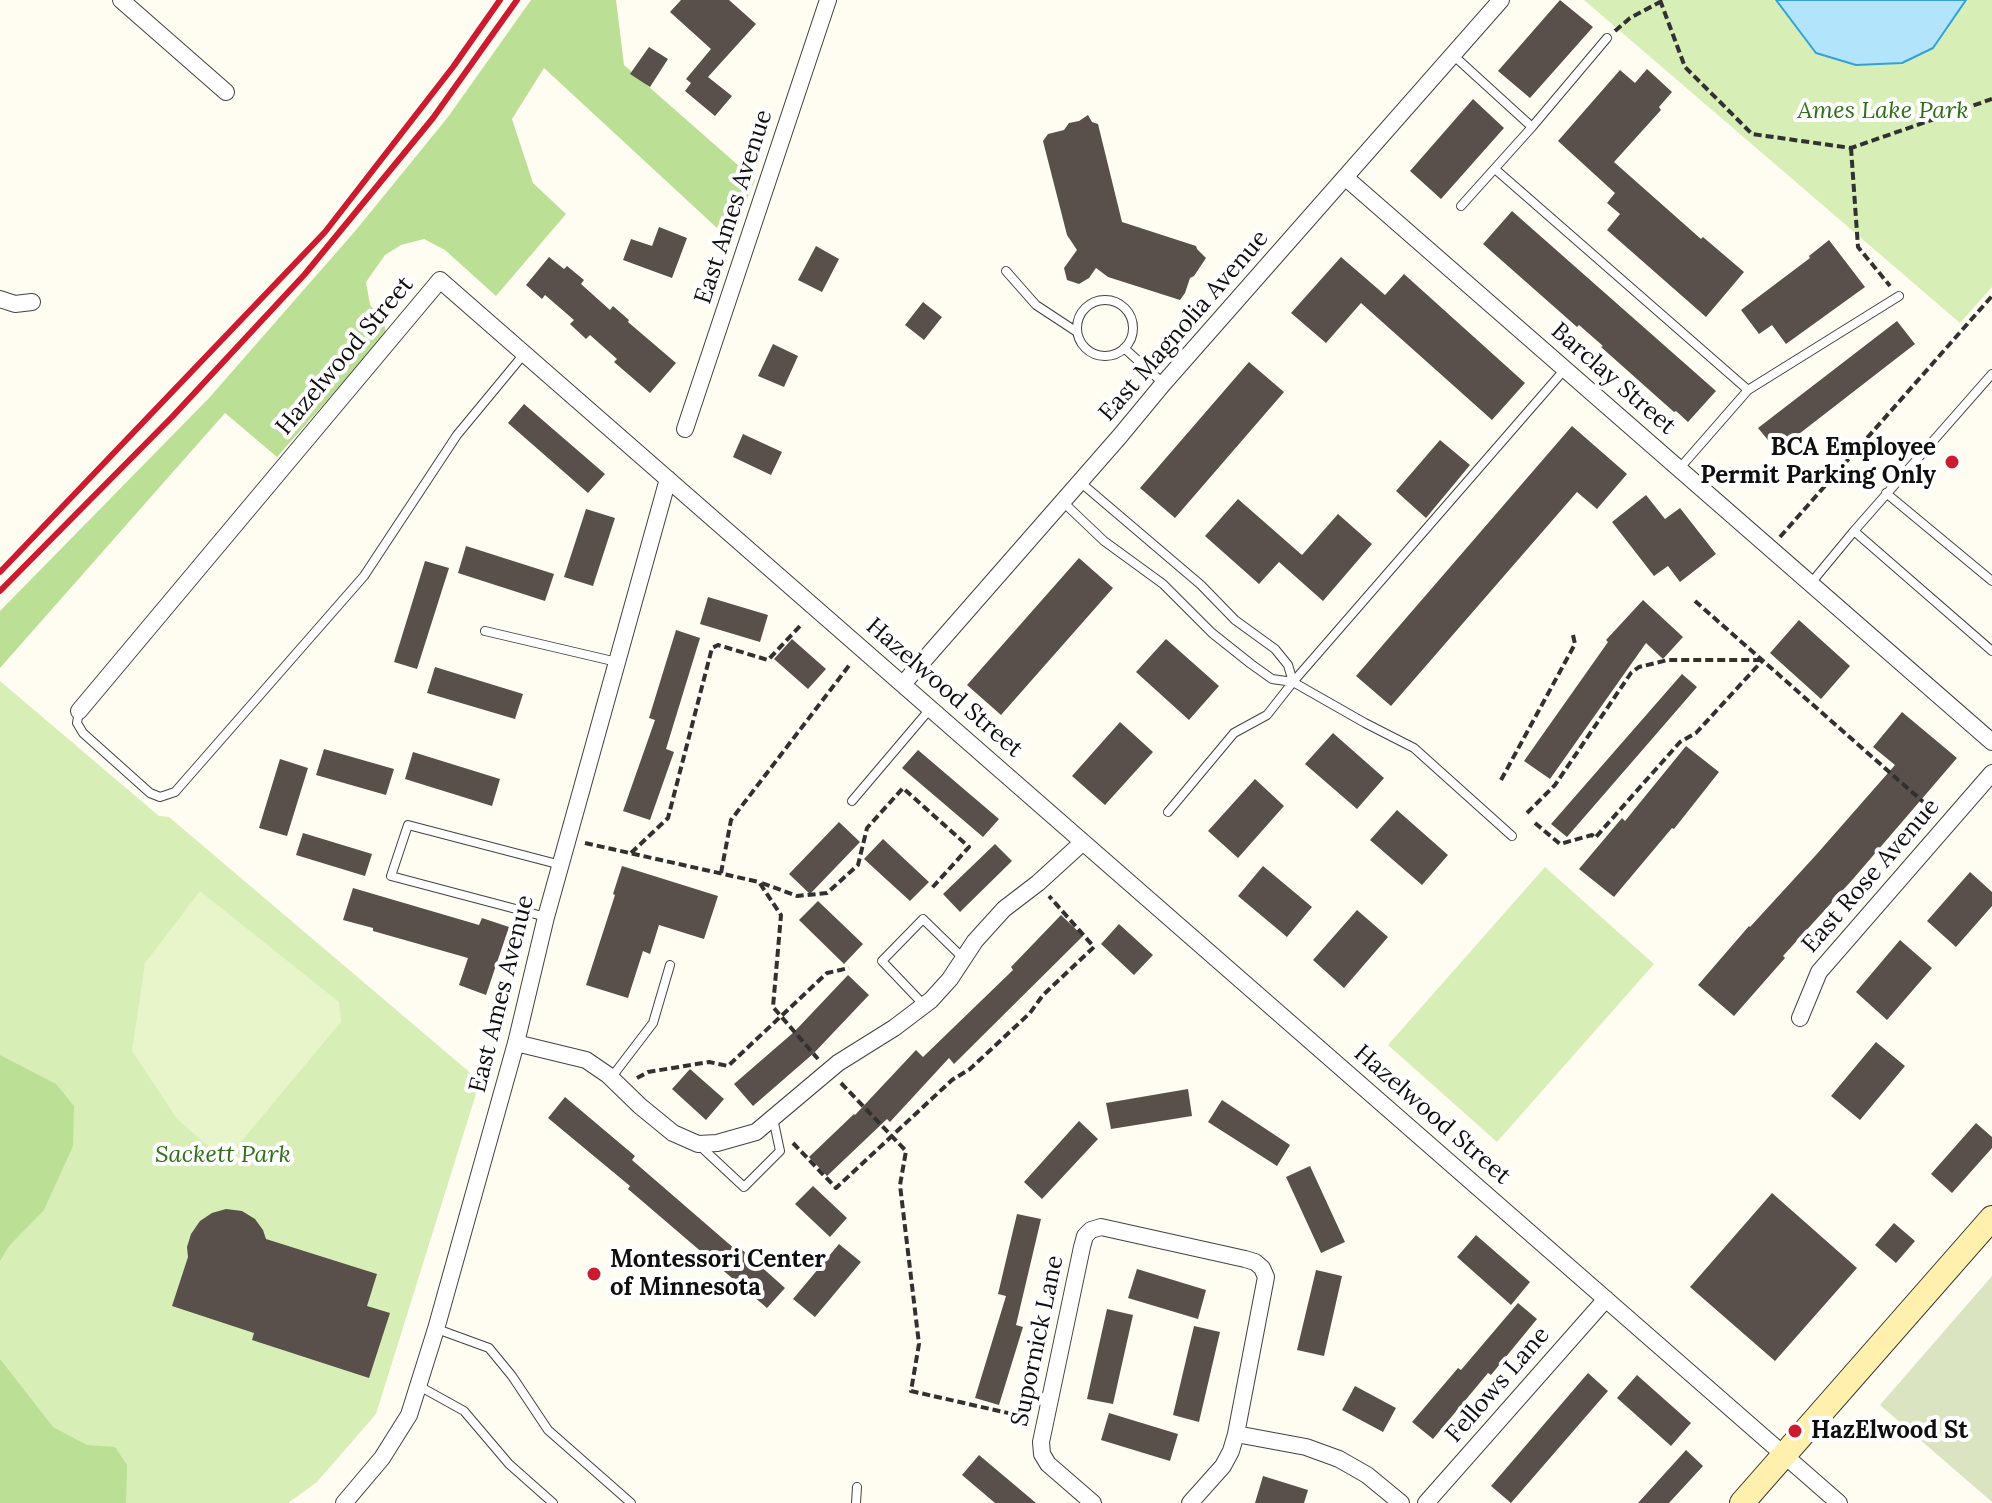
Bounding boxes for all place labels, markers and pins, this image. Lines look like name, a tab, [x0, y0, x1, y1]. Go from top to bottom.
place label: BCA Employee Permit Parking Only	[1700, 434, 1936, 490]
marker: BCA Employee Permit Parking Only	[1943, 453, 1961, 471]
place label: Montessori Center of Minnesota	[610, 1246, 826, 1302]
marker: Montessori Center of Minnesota	[585, 1265, 603, 1283]
place label: HazElwood St	[1811, 1417, 1968, 1445]
marker: HazElwood St	[1786, 1422, 1804, 1440]

